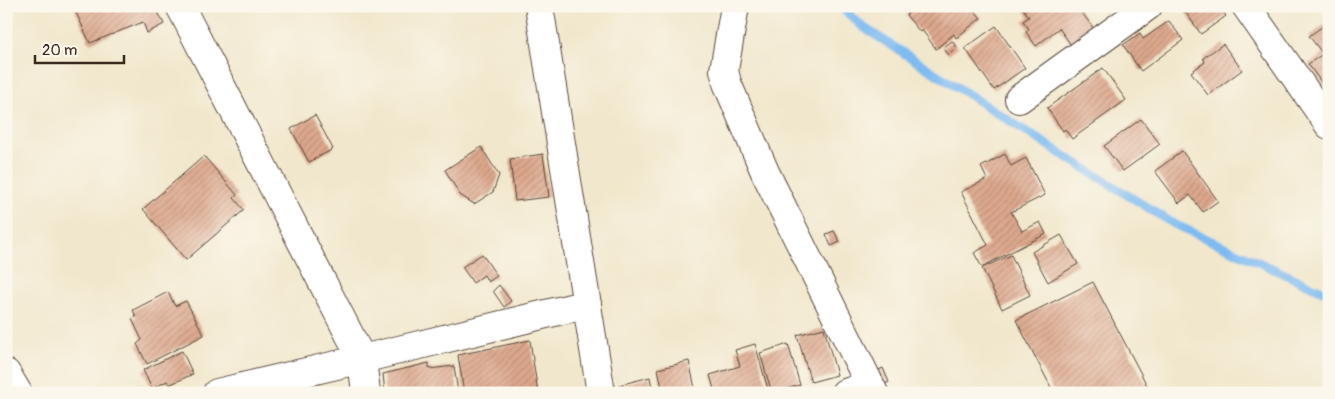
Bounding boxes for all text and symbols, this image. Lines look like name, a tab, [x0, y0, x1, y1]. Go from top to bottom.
scale bar	[35, 32, 124, 64]
text: 20 m	[42, 41, 77, 60]

